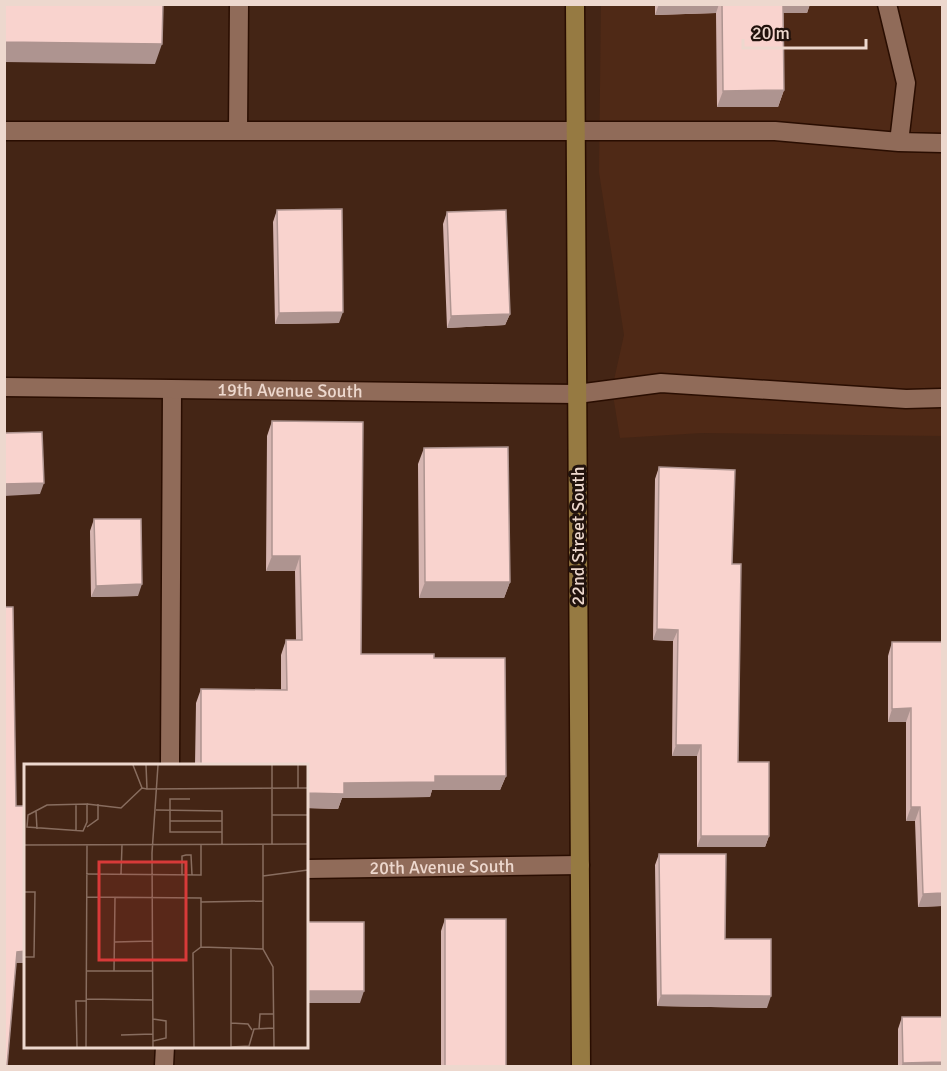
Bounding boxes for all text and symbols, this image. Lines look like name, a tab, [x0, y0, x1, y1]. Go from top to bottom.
scale bar	[743, 12, 866, 50]
text: 20 m	[752, 22, 790, 44]
street label: 19th Avenue South	[217, 379, 363, 402]
street label: 22nd Street South	[567, 467, 589, 605]
inset map	[24, 764, 308, 1047]
street label: 20th Avenue South	[369, 855, 515, 879]

